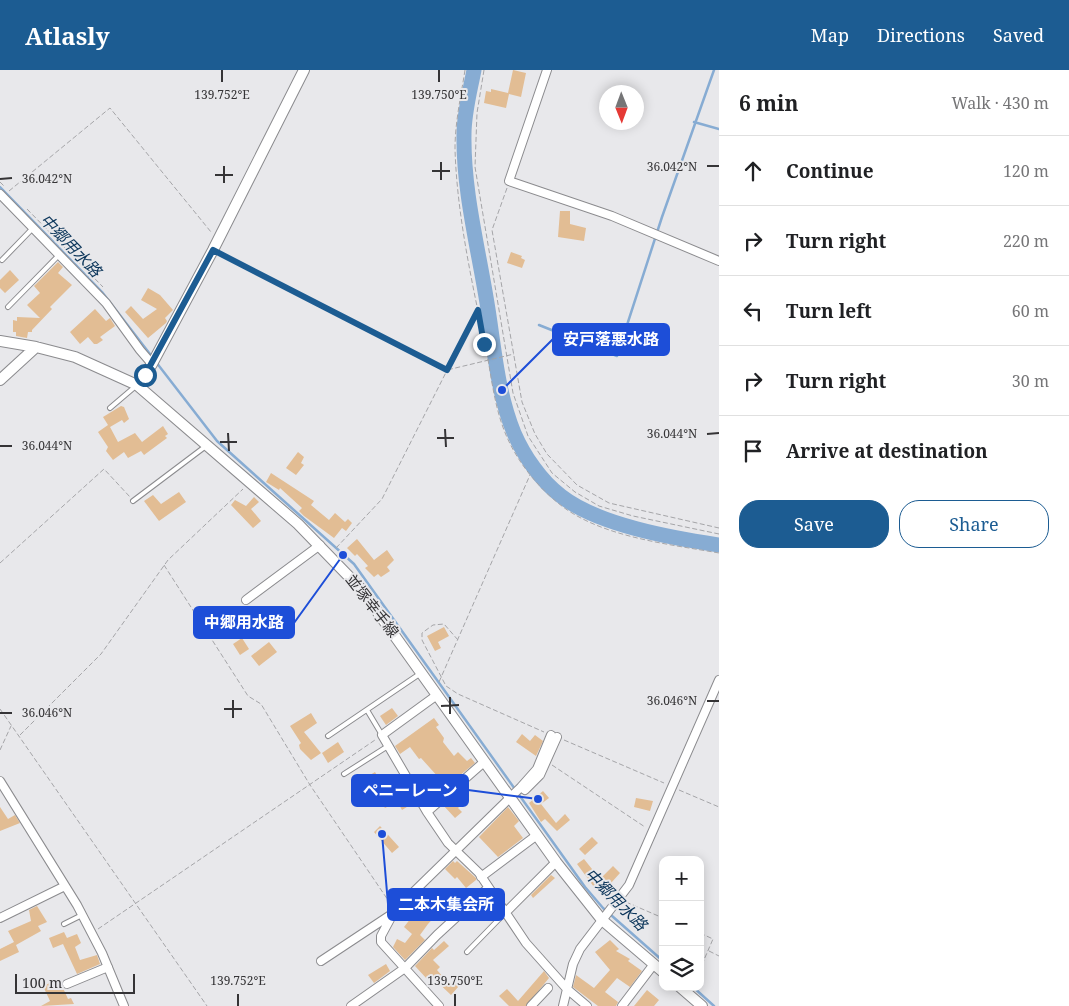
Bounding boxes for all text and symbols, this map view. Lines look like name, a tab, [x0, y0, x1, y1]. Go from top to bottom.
text: Atlasly	[25, 19, 110, 52]
text: Map	[811, 23, 849, 47]
text: Directions	[877, 23, 965, 47]
text: Saved	[993, 23, 1044, 47]
north arrow	[599, 85, 644, 130]
text: 139.752°E	[194, 86, 250, 103]
text: 139.750°E	[411, 86, 467, 103]
text: 6 min	[739, 89, 798, 117]
text: Walk · 430 m	[952, 92, 1049, 114]
icon: ahead	[739, 157, 767, 185]
text: 36.042°N	[647, 158, 697, 175]
text: Continue	[786, 158, 874, 184]
text: 120 m	[1003, 160, 1049, 182]
text: 36.042°N	[22, 170, 72, 187]
water label: 中郷用水路	[35, 209, 108, 283]
icon: right	[739, 227, 767, 255]
text: Turn right	[786, 228, 886, 254]
text: 220 m	[1003, 230, 1049, 252]
icon: left	[739, 297, 767, 325]
text: Turn left	[786, 298, 872, 324]
text: 60 m	[1012, 300, 1049, 322]
callout: 安戸落悪水路	[553, 324, 669, 355]
text: 安戸落悪水路	[563, 328, 659, 350]
route end	[473, 333, 496, 356]
route start	[134, 364, 157, 387]
icon: right	[739, 367, 767, 395]
text: Turn right	[786, 368, 886, 394]
text: 30 m	[1012, 370, 1049, 392]
text: 36.044°N	[647, 425, 697, 442]
text: 36.044°N	[22, 437, 72, 454]
icon: arrive	[739, 437, 767, 465]
text: Arrive at destination	[786, 438, 988, 464]
button: Save	[739, 500, 889, 548]
button: Share	[899, 500, 1049, 548]
street label: 並塚幸手線	[342, 570, 404, 641]
callout: 中郷用水路	[194, 607, 294, 638]
text: 中郷用水路	[204, 611, 284, 633]
text: 36.046°N	[647, 692, 697, 709]
text: 36.046°N	[22, 704, 72, 721]
callout: ペニーレーン	[352, 775, 468, 806]
text: ペニーレーン	[362, 779, 458, 801]
map controls	[659, 856, 704, 991]
button: +	[659, 856, 704, 901]
water label: 中郷用水路	[580, 863, 653, 936]
callout: 二本木集会所	[388, 889, 504, 920]
text: 二本木集会所	[398, 893, 494, 915]
button: −	[659, 901, 704, 946]
button: layers	[659, 946, 704, 991]
scale bar	[15, 971, 135, 994]
text: 139.752°E	[210, 972, 266, 989]
text: 139.750°E	[427, 972, 483, 989]
text: 100 m	[22, 973, 62, 992]

